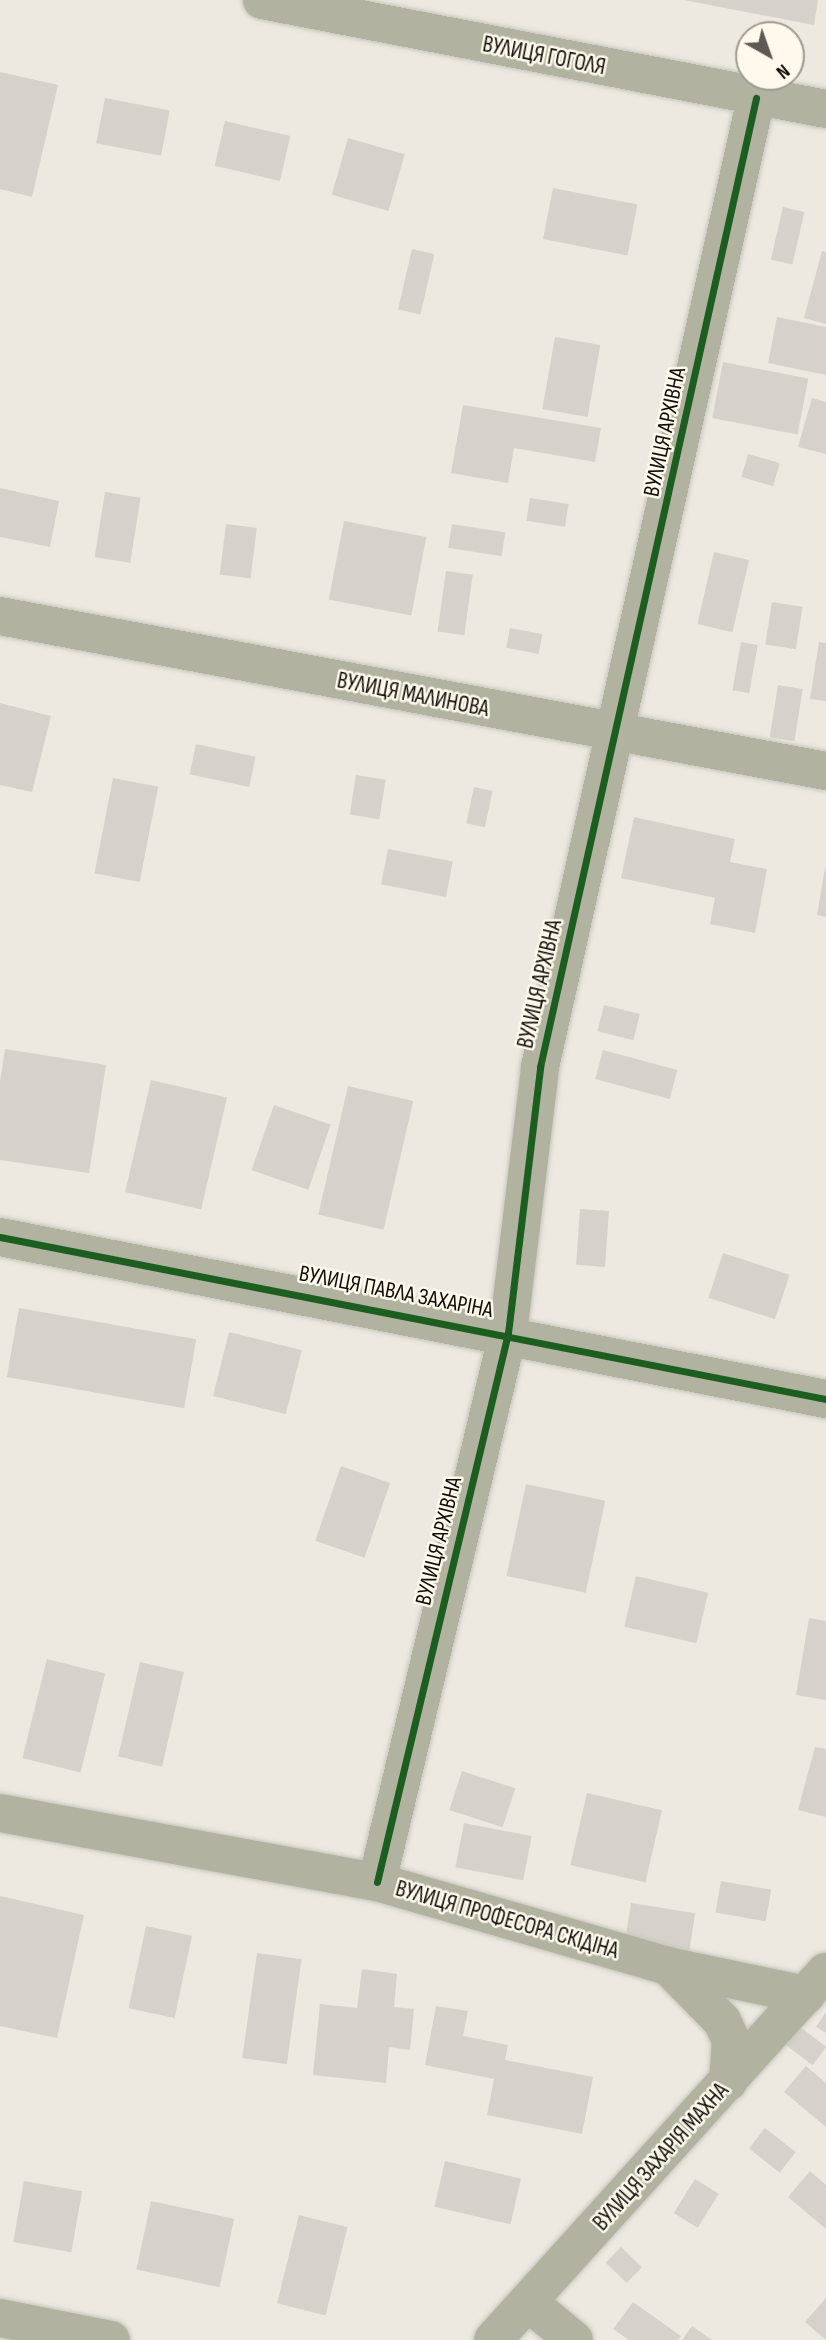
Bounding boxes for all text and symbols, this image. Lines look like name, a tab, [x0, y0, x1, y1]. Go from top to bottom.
north arrow	[735, 21, 805, 91]
street label: ВУЛИЦЯ ГОГОЛЯ	[480, 31, 608, 81]
text: N	[771, 59, 794, 83]
street label: ВУЛИЦЯ АРХІВНА	[638, 365, 692, 499]
street label: ВУЛИЦЯ МАЛИНОВА	[335, 667, 491, 723]
street label: ВУЛИЦЯ АРХІВНА	[512, 917, 568, 1051]
street label: ВУЛИЦЯ ПАВЛА ЗАХАРІНА	[297, 1260, 495, 1324]
street label: ВУЛИЦЯ АРХІВНА	[410, 1474, 468, 1608]
street label: ВУЛИЦЯ ПРОФЕСОРА СКІДІНА	[392, 1875, 622, 1965]
street label: ВУЛИЦЯ ЗАХАРІЯ МАХНА	[587, 2077, 735, 2237]

